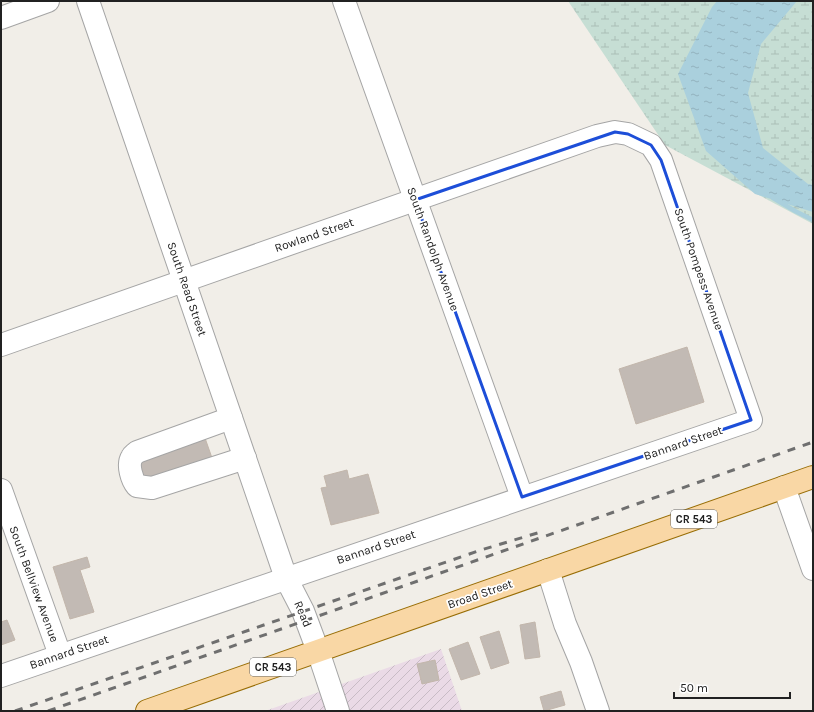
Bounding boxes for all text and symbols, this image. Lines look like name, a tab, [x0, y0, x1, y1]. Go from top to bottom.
street label: South Randolph Avenue	[404, 185, 462, 313]
street label: South Pompess Avenue	[672, 206, 726, 332]
street label: Rowland Street	[273, 215, 356, 255]
street label: South Read Street	[164, 240, 210, 338]
street label: Bannard Street	[642, 423, 725, 463]
road number: CR 543	[671, 510, 717, 528]
street label: South Bellview Avenue	[6, 524, 62, 644]
street label: Bannard Street	[335, 527, 418, 567]
street label: Broad Street	[446, 576, 515, 612]
street label: Read	[291, 599, 315, 629]
street label: Bannard Street	[28, 632, 111, 672]
road number: CR 543	[250, 658, 296, 676]
scale bar	[674, 674, 790, 700]
text: 50 m	[680, 681, 708, 695]

